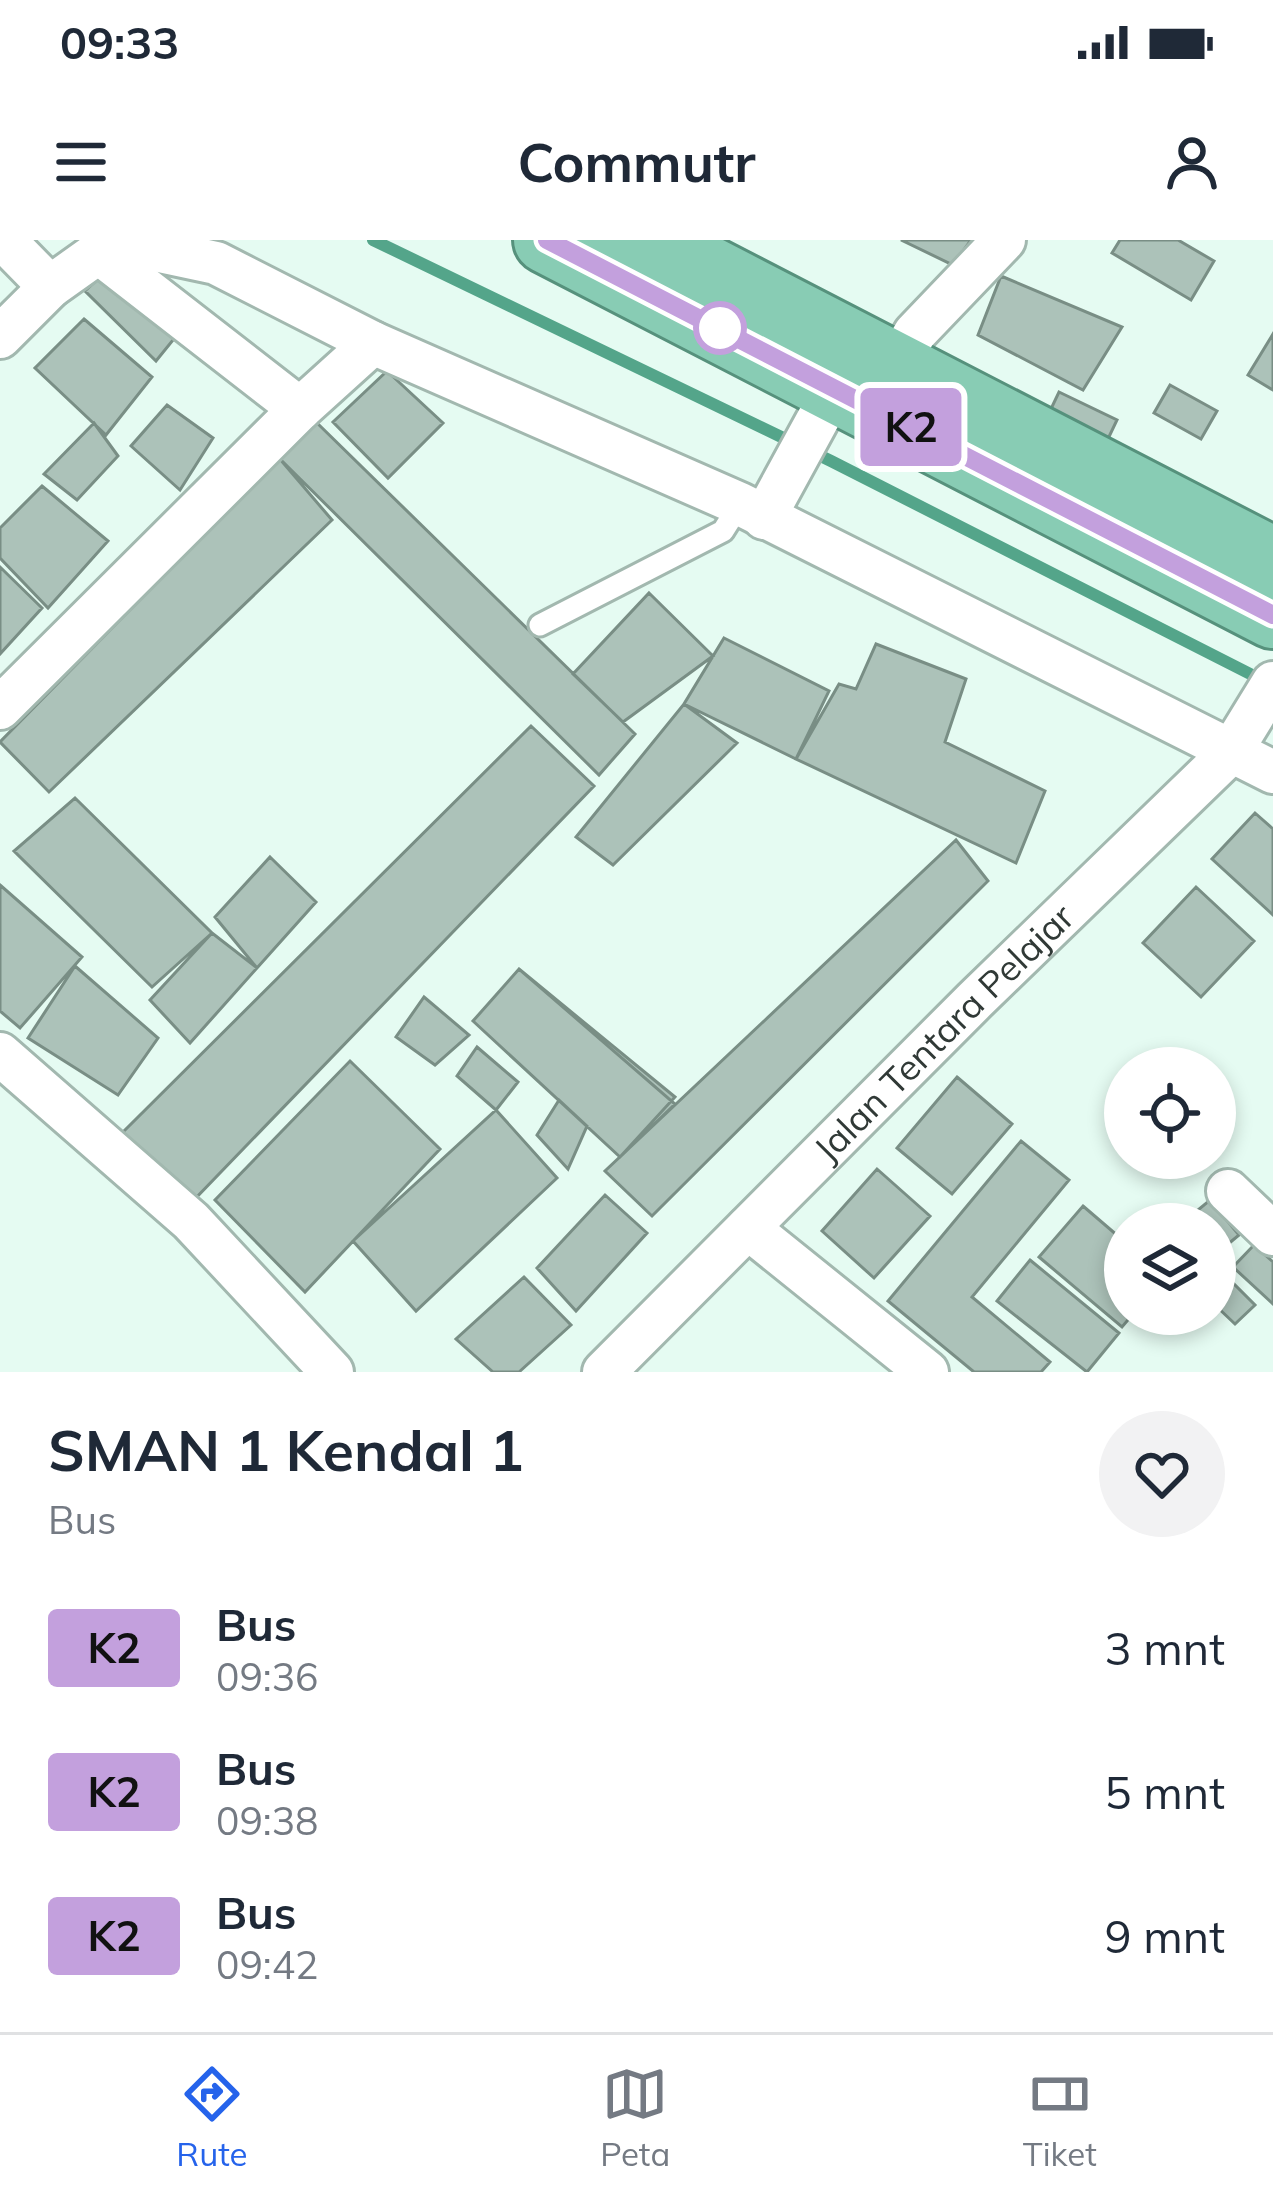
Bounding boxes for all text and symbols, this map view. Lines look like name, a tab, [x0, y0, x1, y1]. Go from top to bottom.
text: 09:33	[60, 14, 179, 70]
text: Commutr	[517, 128, 756, 196]
icon: menu	[48, 129, 114, 195]
icon: person	[1159, 129, 1225, 195]
unlabelled marker	[695, 303, 745, 353]
line badge: K2	[857, 388, 965, 466]
text: K2	[884, 400, 938, 453]
street label: Jalan Tentara Pelajar	[804, 894, 1083, 1171]
map controls	[1104, 1047, 1236, 1335]
button: locate	[1104, 1047, 1236, 1179]
button: layers	[1104, 1203, 1236, 1335]
button: heart	[1099, 1411, 1225, 1537]
text: SMAN 1 Kendal 1	[48, 1414, 524, 1485]
text: Bus	[48, 1495, 116, 1544]
text: Bus	[216, 1596, 296, 1652]
text: 3 mnt	[1105, 1620, 1225, 1676]
text: K2	[87, 1621, 141, 1674]
text: 09:36	[216, 1652, 319, 1701]
text: Bus	[216, 1740, 296, 1796]
text: 5 mnt	[1105, 1764, 1225, 1820]
text: K2	[87, 1765, 141, 1818]
text: 09:38	[216, 1796, 319, 1845]
text: Bus	[216, 1884, 296, 1940]
text: 9 mnt	[1105, 1908, 1225, 1964]
text: K2	[87, 1909, 141, 1962]
text: 09:42	[216, 1940, 319, 1989]
tab: Rute	[176, 2061, 248, 2174]
tab: Peta	[600, 2061, 670, 2174]
tab: Tiket	[1023, 2061, 1097, 2174]

